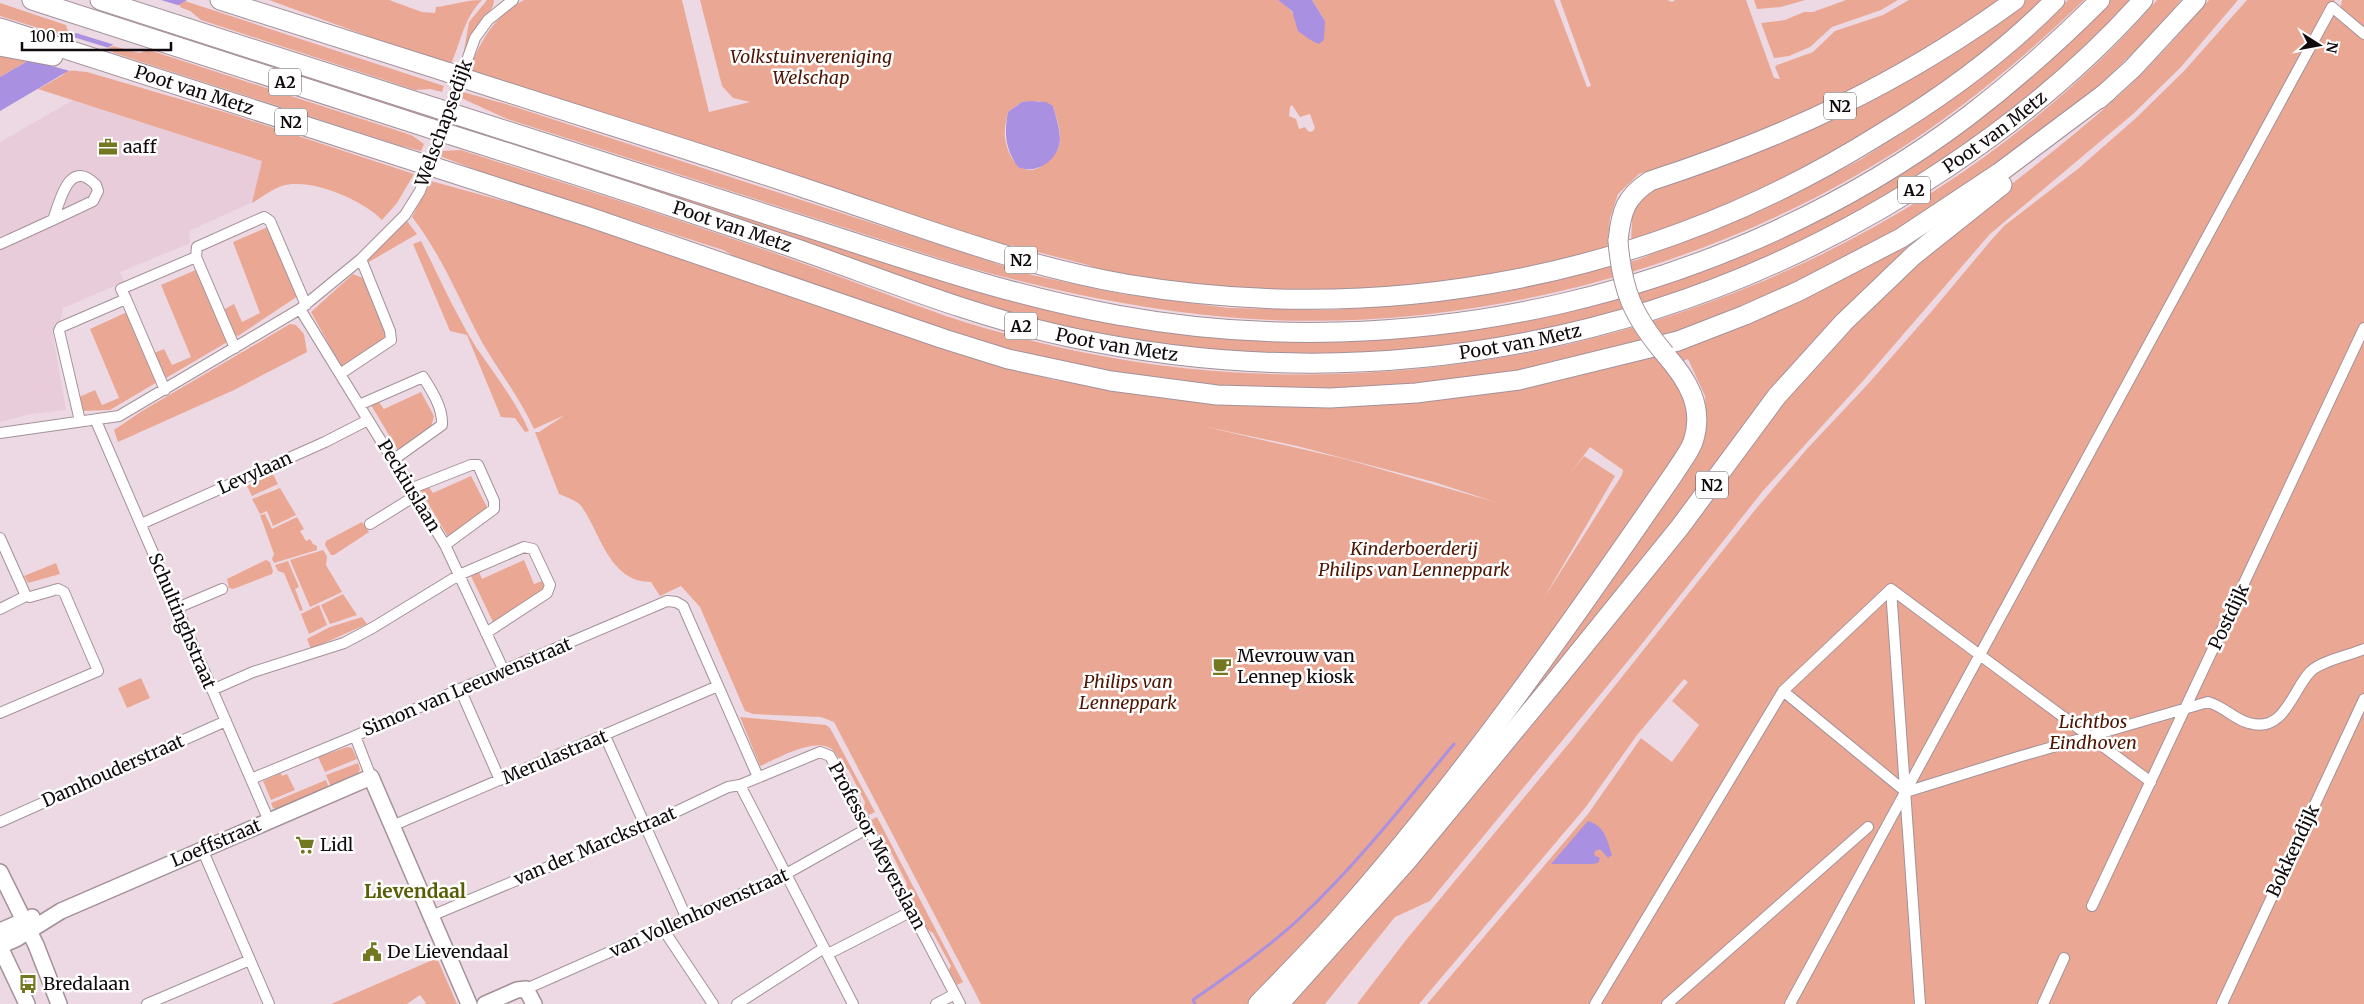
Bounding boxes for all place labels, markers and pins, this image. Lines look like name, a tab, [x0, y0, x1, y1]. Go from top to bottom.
place label: aaff	[123, 135, 157, 158]
office icon: aaff	[97, 136, 119, 158]
place label: Mevrouw van Lennep kiosk	[1237, 644, 1355, 688]
cafe icon: Mevrouw van Lennep kiosk	[1211, 655, 1233, 677]
place label: Lidl	[320, 833, 354, 856]
supermarket icon: Lidl	[294, 834, 316, 856]
place label: De Lievendaal	[387, 940, 509, 963]
public building icon: De Lievendaal	[361, 941, 383, 963]
place label: Bredalaan	[43, 972, 130, 995]
bus stop icon: Bredalaan	[17, 973, 39, 995]

